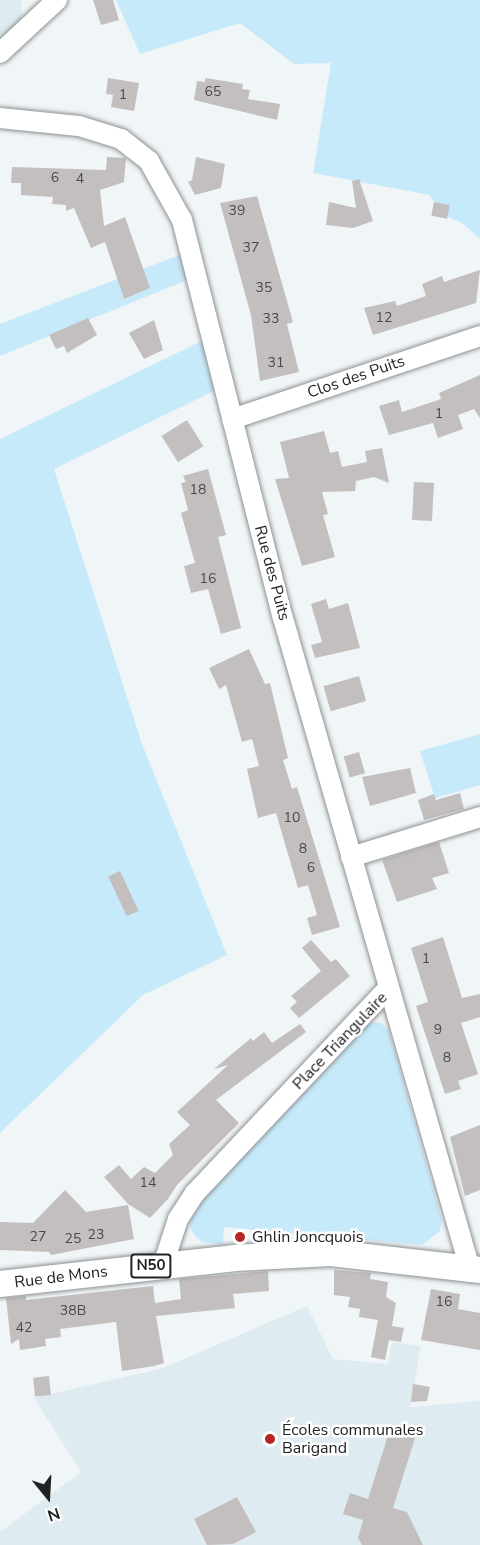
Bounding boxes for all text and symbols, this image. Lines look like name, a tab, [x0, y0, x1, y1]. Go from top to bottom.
house number: 65	[205, 84, 221, 100]
house number: 1	[119, 87, 127, 103]
house number: 6	[51, 170, 59, 186]
house number: 4	[76, 171, 84, 187]
house number: 39	[229, 203, 245, 219]
house number: 37	[243, 240, 259, 256]
house number: 35	[256, 280, 272, 296]
house number: 12	[376, 310, 392, 326]
house number: 33	[263, 311, 279, 327]
street label: Clos des Puits	[305, 351, 407, 403]
house number: 31	[268, 355, 284, 371]
house number: 1	[435, 406, 443, 422]
house number: 18	[190, 482, 206, 498]
street label: Rue des Puits	[250, 523, 294, 623]
house number: 16	[200, 571, 216, 587]
house number: 10	[284, 810, 300, 826]
house number: 8	[299, 841, 307, 857]
house number: 6	[307, 860, 315, 876]
house number: 1	[422, 951, 430, 967]
street label: Place Triangulaire	[289, 988, 391, 1094]
house number: 9	[434, 1022, 442, 1038]
house number: 8	[443, 1050, 451, 1066]
house number: 14	[140, 1175, 156, 1191]
house number: 23	[88, 1227, 104, 1243]
place label: Ghlin Joncquois	[252, 1227, 363, 1247]
house number: 27	[30, 1229, 46, 1245]
marker: Ghlin Joncquois	[233, 1230, 247, 1244]
house number: 25	[65, 1231, 81, 1247]
road number: N50	[130, 1254, 172, 1278]
street label: Rue de Mons	[13, 1262, 109, 1292]
house number: 16	[436, 1294, 452, 1310]
house number: 38B	[60, 1303, 86, 1319]
house number: 42	[16, 1320, 32, 1336]
place label: Écoles communales Barigand	[282, 1420, 423, 1458]
marker: Écoles communales Barigand	[263, 1432, 277, 1446]
north arrow	[18, 1467, 78, 1527]
text: N	[44, 1502, 63, 1526]

